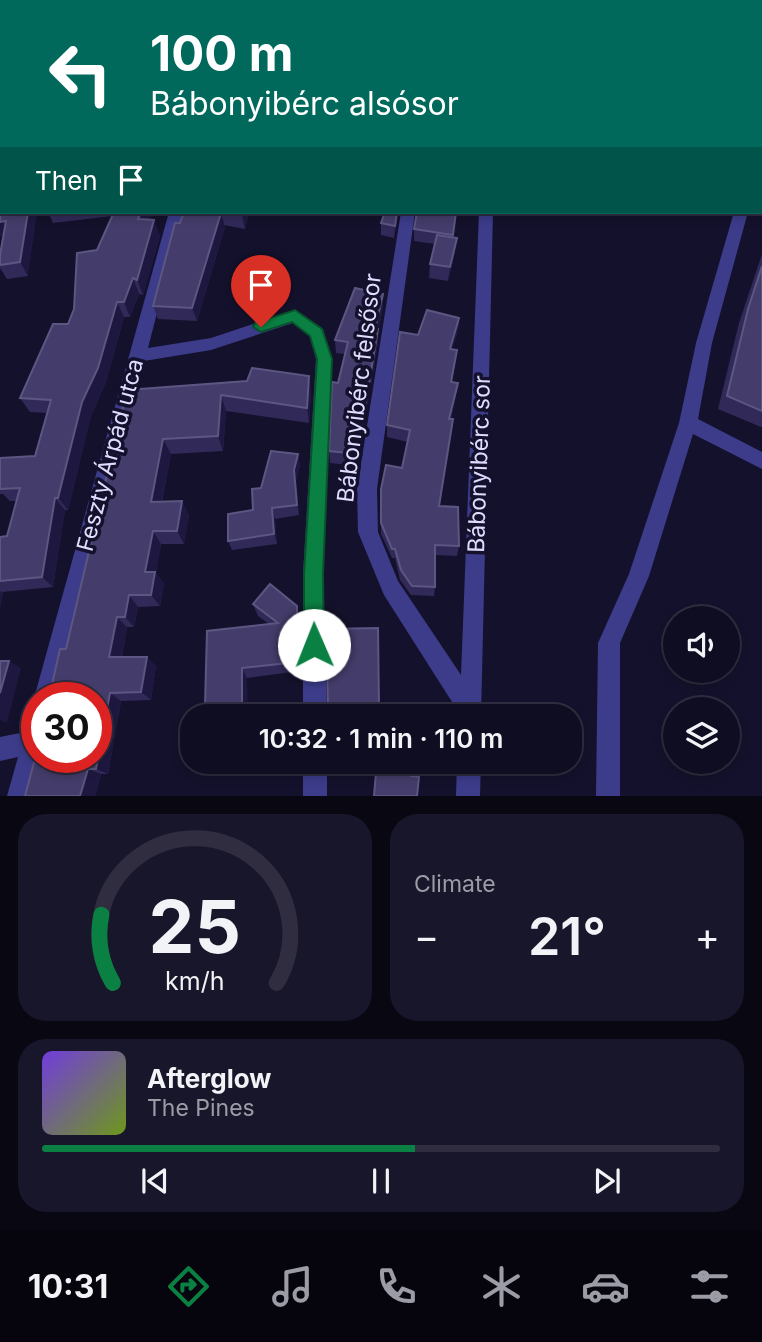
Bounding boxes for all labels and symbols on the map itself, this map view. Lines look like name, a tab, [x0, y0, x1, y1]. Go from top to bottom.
pin	[231, 255, 291, 327]
street label: Bábonyibérc felsősor	[331, 272, 387, 504]
street label: Feszty Árpád utca	[71, 356, 149, 554]
street label: Bábonyibérc sor	[462, 374, 496, 553]
position arrow	[277, 608, 351, 682]
speed limit sign: 30	[21, 682, 112, 773]

